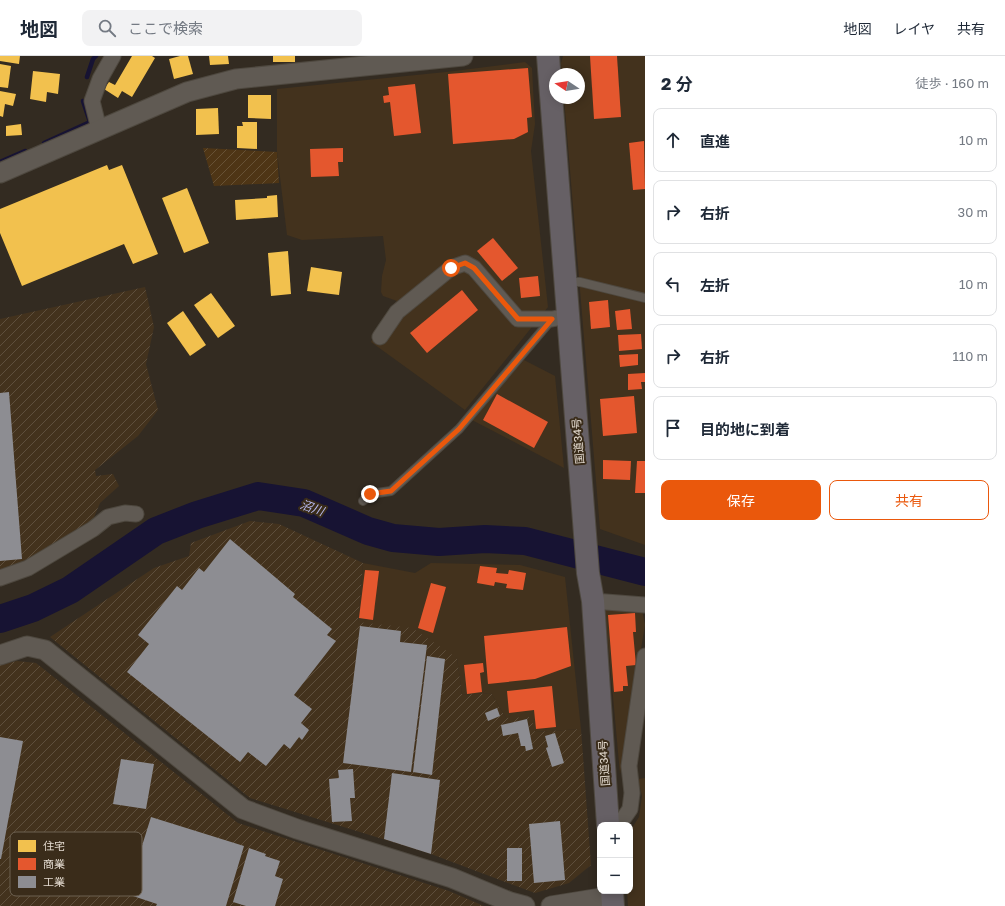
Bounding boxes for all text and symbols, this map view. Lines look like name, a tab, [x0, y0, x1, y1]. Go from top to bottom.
search box	[82, 10, 362, 46]
text: 地図	[20, 17, 58, 40]
icon: search	[96, 17, 118, 39]
text: ここで検索	[128, 19, 203, 37]
text: 地図	[843, 20, 871, 37]
text: レイヤ	[893, 20, 935, 37]
text: 共有	[957, 20, 985, 37]
north arrow	[549, 68, 585, 104]
text: 2 分	[661, 73, 693, 94]
text: 徒歩 · 160 m	[916, 75, 989, 91]
icon: ahead	[662, 129, 684, 151]
text: 直進	[700, 132, 730, 150]
text: 10 m	[959, 132, 988, 148]
icon: right	[662, 201, 684, 223]
text: 右折	[700, 204, 730, 222]
text: 30 m	[958, 204, 988, 220]
route start	[442, 259, 460, 277]
icon: left	[662, 273, 684, 295]
text: 左折	[700, 276, 730, 294]
text: 10 m	[959, 276, 988, 292]
icon: right	[662, 345, 684, 367]
text: 右折	[700, 348, 730, 366]
text: 110 m	[953, 348, 988, 364]
street label: 国道34号	[569, 417, 586, 465]
icon: arrive	[662, 417, 684, 439]
text: 目的地に到着	[700, 420, 790, 438]
button: 保存	[661, 480, 821, 520]
button: 共有	[829, 480, 989, 520]
route end	[361, 485, 379, 503]
water label: 沼川	[298, 496, 328, 519]
street label: 国道34号	[595, 740, 612, 787]
map controls	[597, 822, 633, 894]
button: +	[597, 822, 633, 858]
legend	[10, 832, 142, 896]
text: 住宅	[43, 839, 65, 852]
text: 商業	[43, 857, 65, 870]
button: −	[597, 858, 633, 894]
text: 工業	[43, 875, 65, 888]

